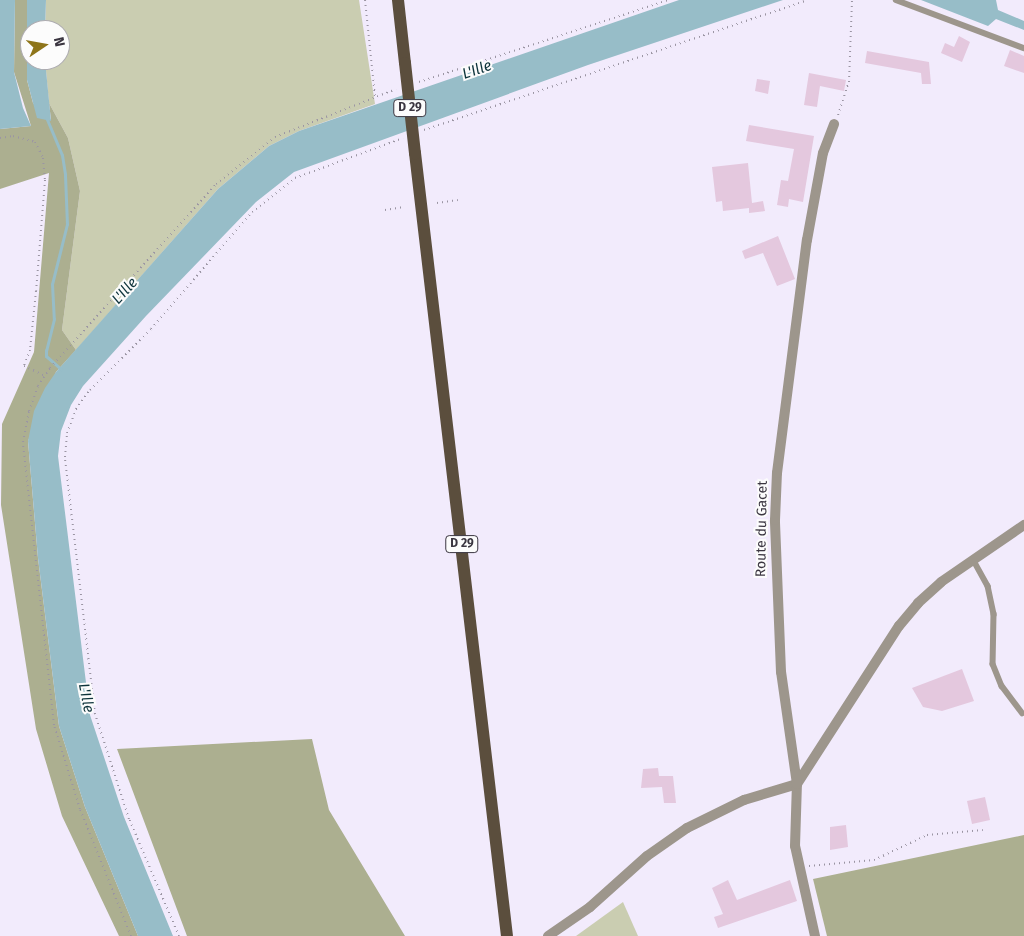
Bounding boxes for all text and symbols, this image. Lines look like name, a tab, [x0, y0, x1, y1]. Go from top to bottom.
north arrow	[20, 20, 70, 70]
text: N	[50, 36, 68, 48]
water label: L'Ille	[460, 57, 494, 83]
road number: D 29	[392, 99, 428, 118]
water label: L'Ille	[108, 274, 142, 308]
street label: Route du Gacet	[753, 481, 771, 577]
road number: D 29	[444, 534, 480, 554]
water label: L'Ille	[74, 682, 98, 714]

